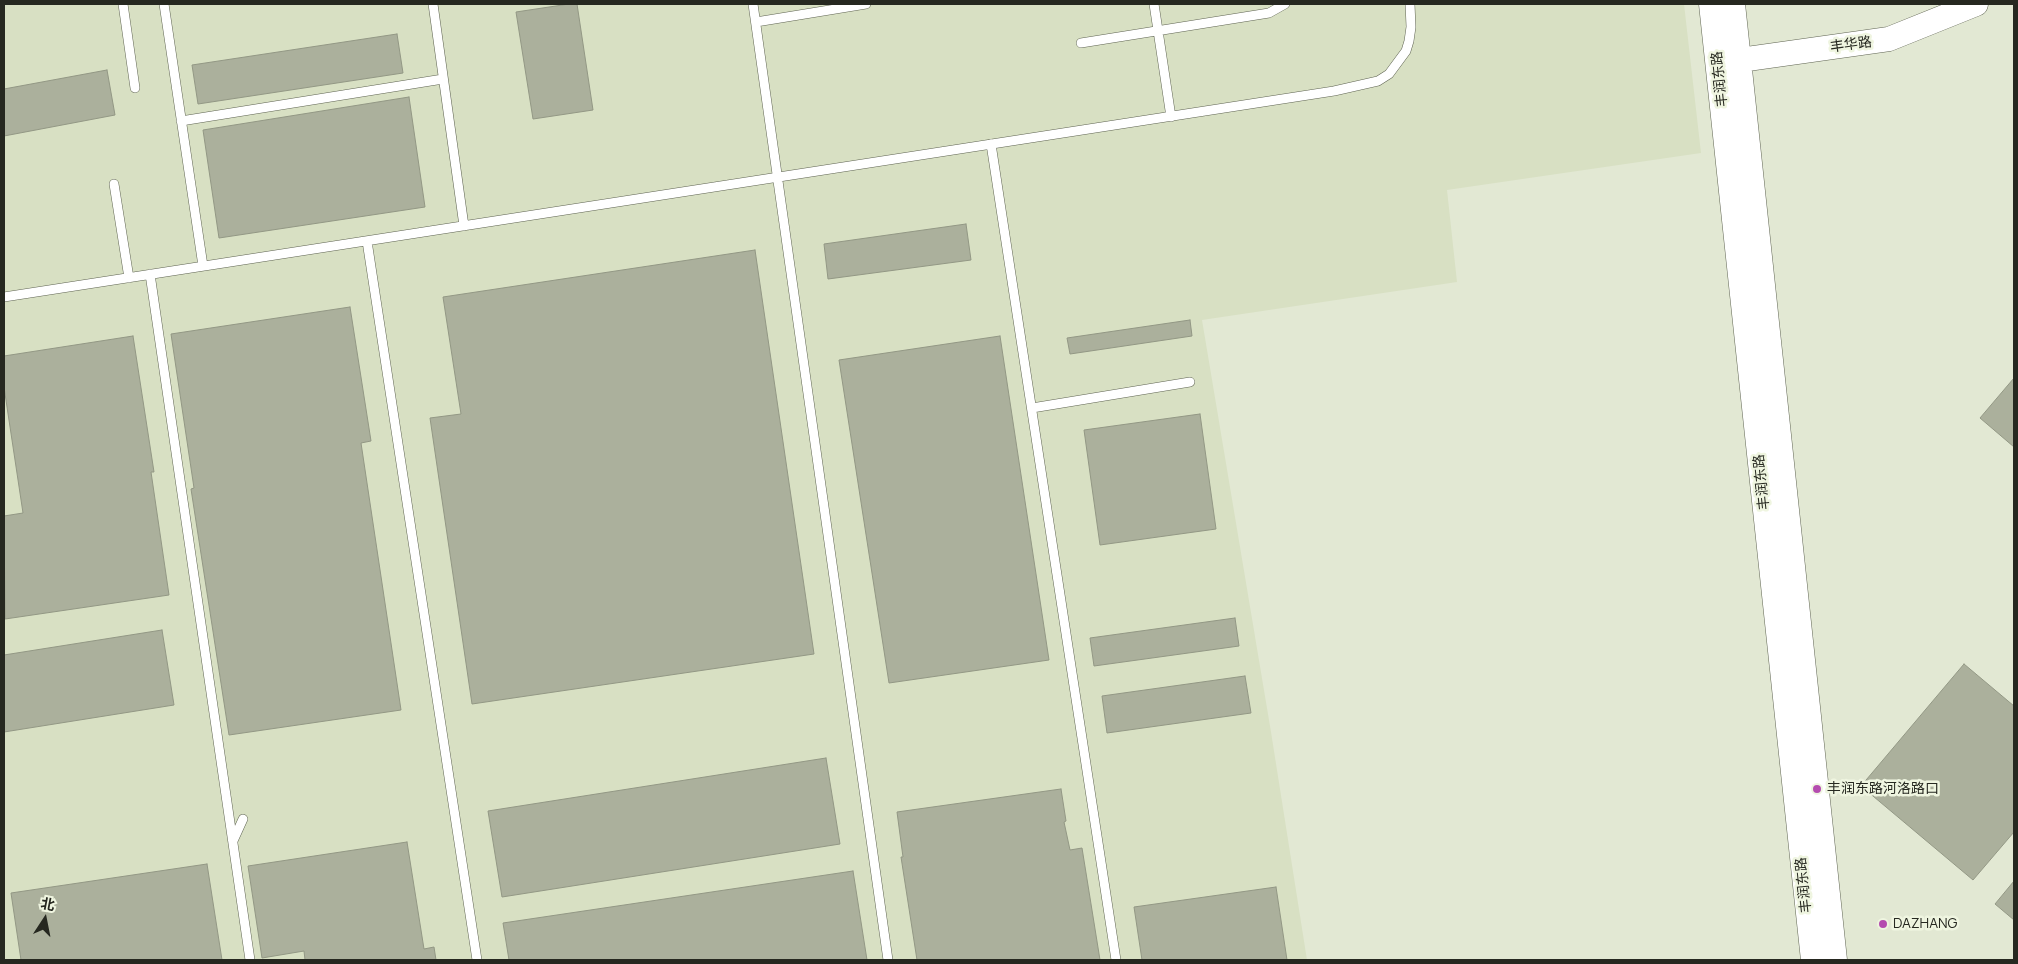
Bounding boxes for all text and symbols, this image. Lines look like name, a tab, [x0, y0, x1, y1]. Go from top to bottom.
street label: 丰华路	[1829, 34, 1873, 56]
street label: 丰润东路	[1709, 50, 1731, 108]
street label: 丰润东路	[1751, 453, 1773, 511]
place label: 丰润东路河洛路口	[1827, 781, 1939, 797]
marker: 丰润东路河洛路口	[1811, 783, 1823, 795]
street label: 丰润东路	[1793, 856, 1815, 914]
text: 北	[39, 893, 57, 914]
north arrow	[20, 894, 70, 944]
place label: DAZHANG	[1893, 916, 1957, 932]
marker: DAZHANG	[1877, 918, 1889, 930]

